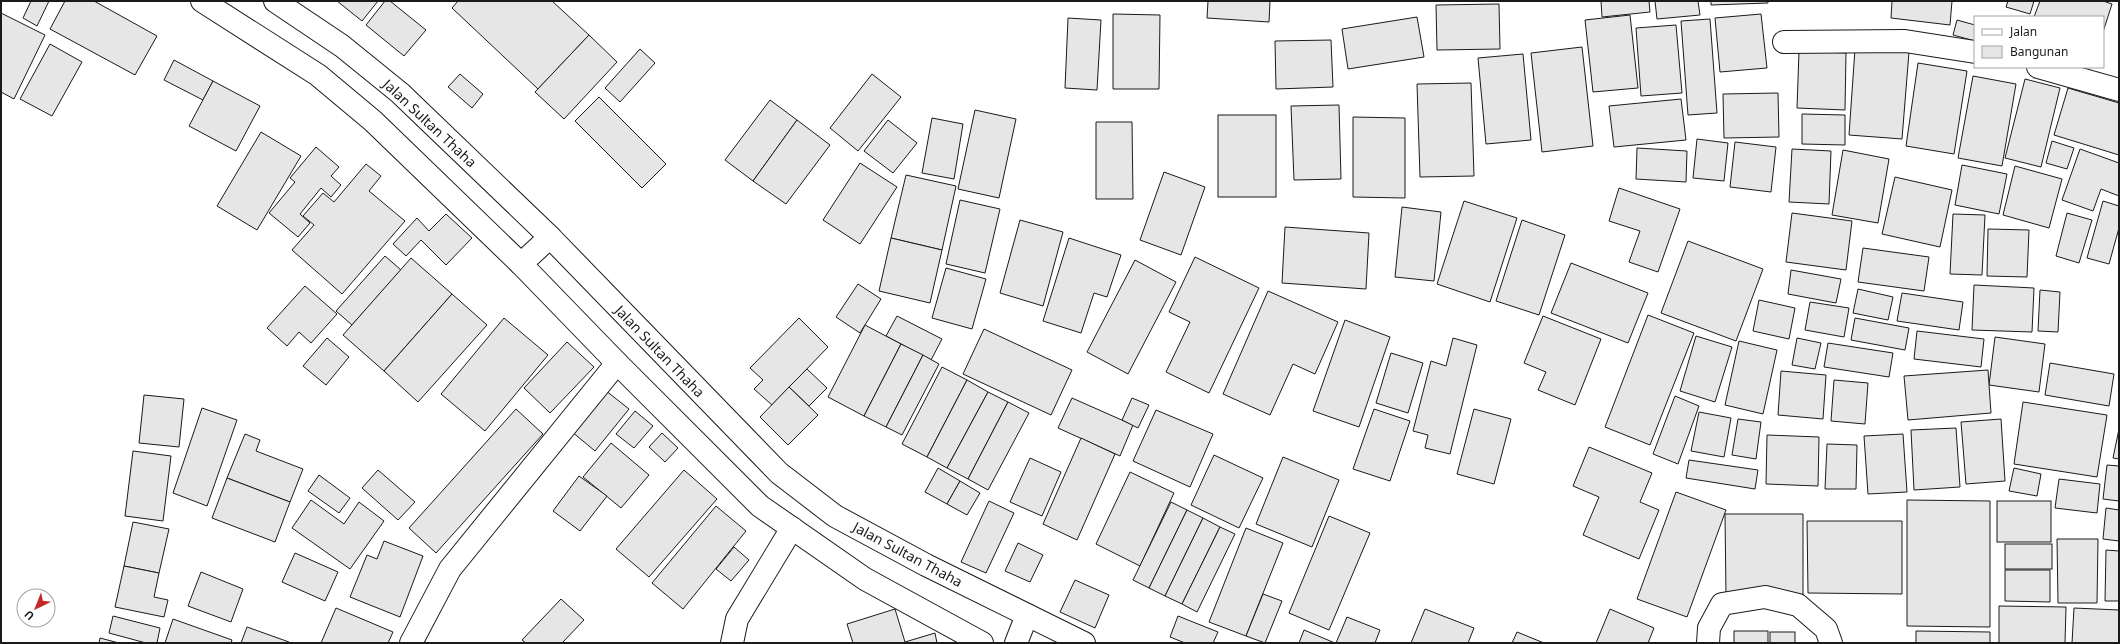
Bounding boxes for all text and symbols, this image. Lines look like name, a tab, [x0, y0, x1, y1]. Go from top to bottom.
legend	[1974, 16, 2104, 68]
text: Jalan	[2009, 23, 2037, 40]
text: Bangunan	[2010, 43, 2068, 60]
street label: Jalan Sultan Thaha	[378, 73, 481, 171]
street label: Jalan Sultan Thaha	[610, 299, 709, 401]
street label: Jalan Sultan Thaha	[848, 516, 966, 591]
north arrow	[16, 588, 56, 628]
text: U	[21, 607, 37, 624]

